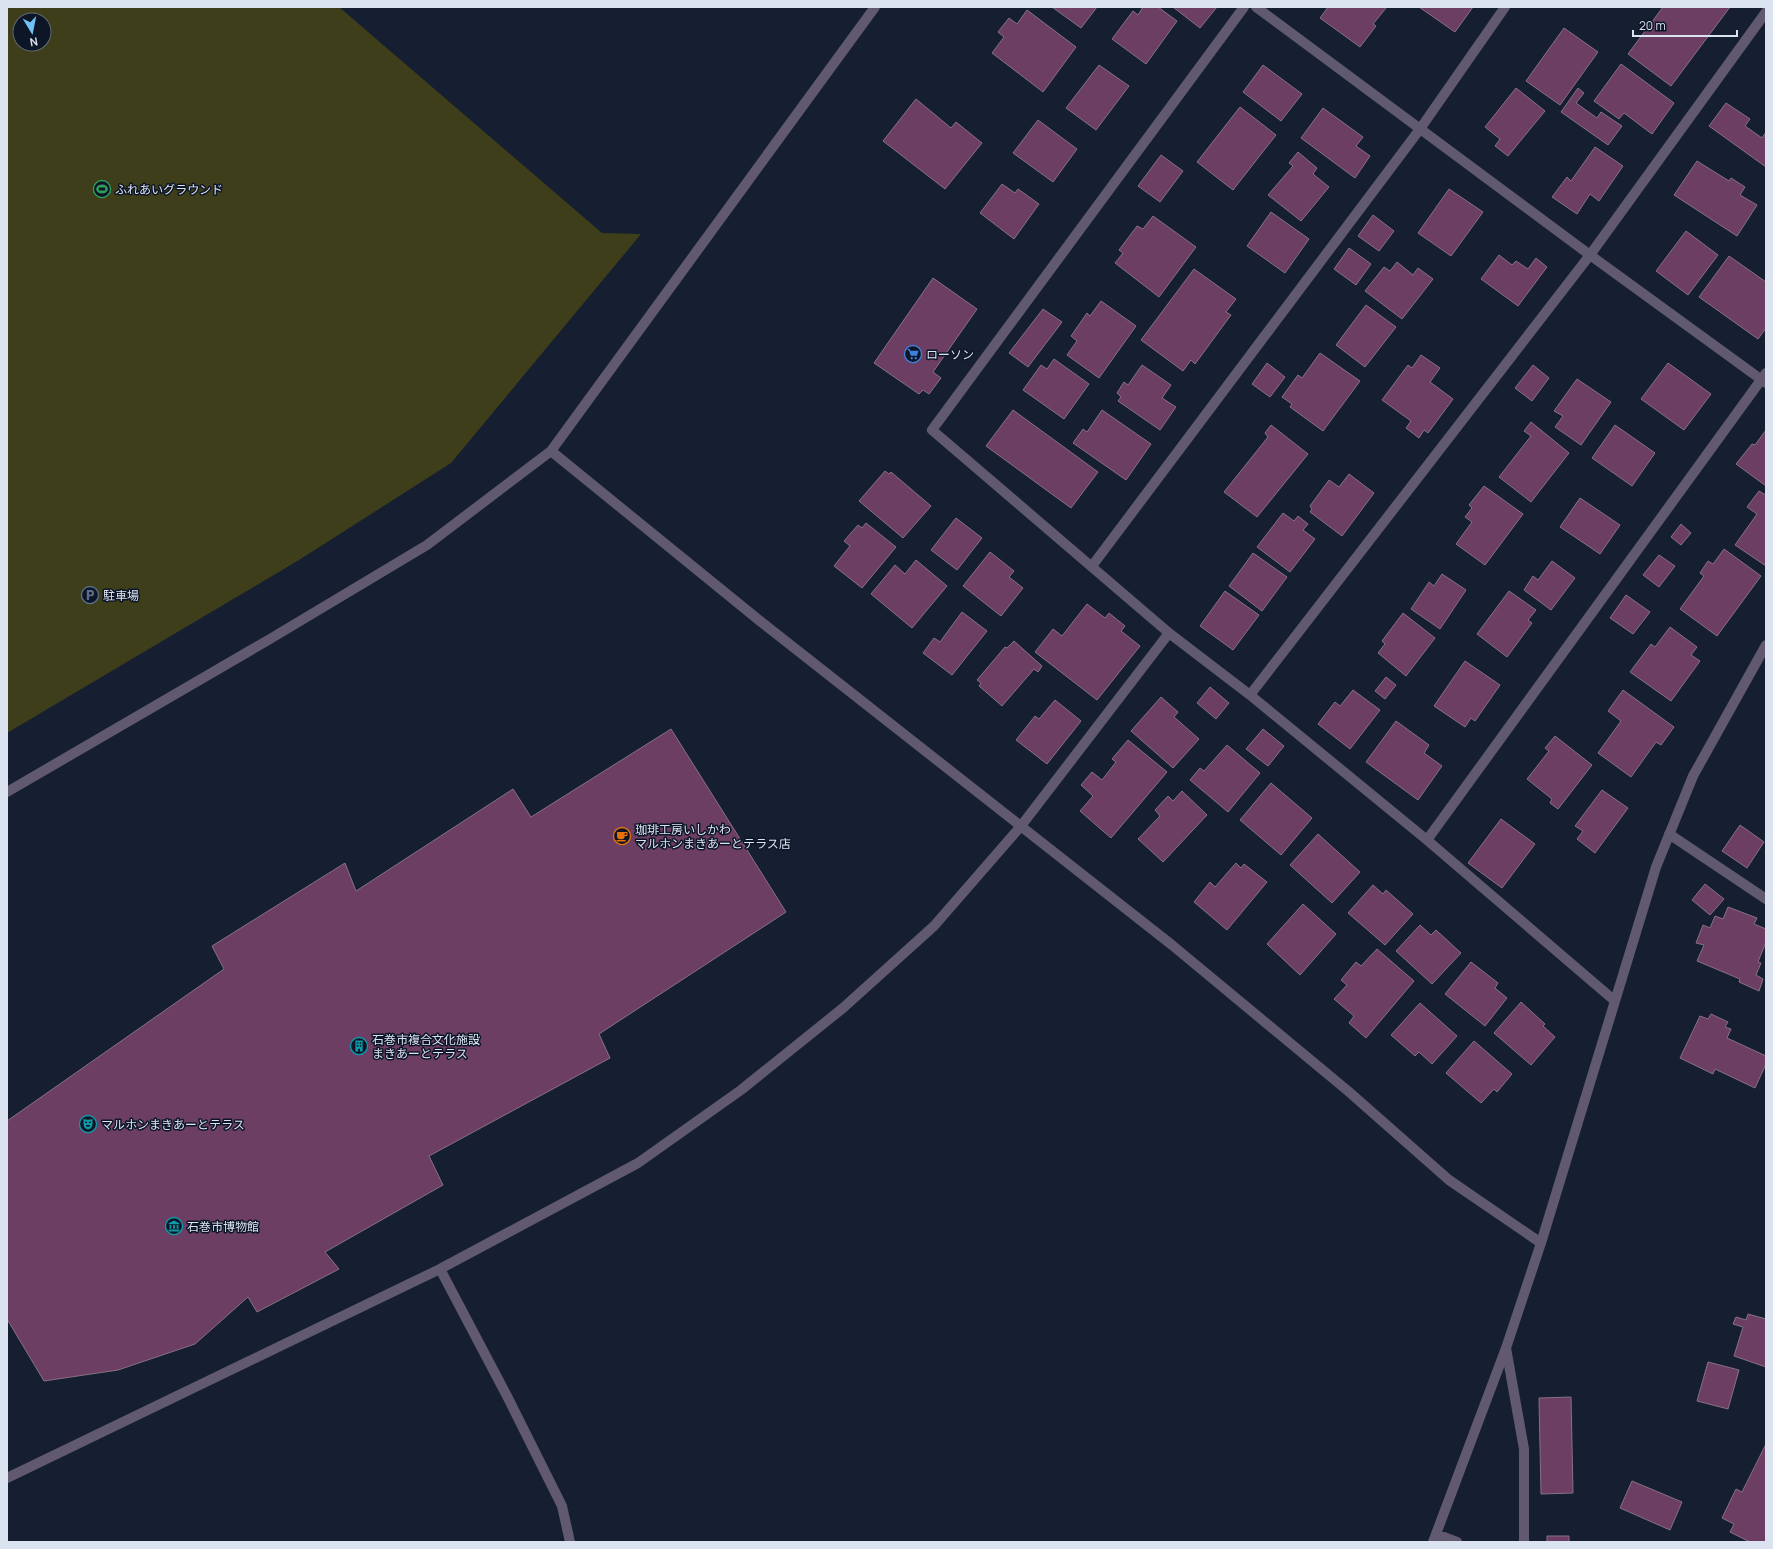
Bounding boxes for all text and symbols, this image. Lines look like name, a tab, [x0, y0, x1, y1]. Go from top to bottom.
north arrow	[12, 12, 52, 52]
scale bar	[1633, 12, 1737, 38]
text: 20 m	[1639, 17, 1666, 34]
text: N	[29, 34, 39, 50]
sports icon: ふれあいグラウンド	[92, 179, 112, 199]
place label: ふれあいグラウンド	[115, 181, 223, 198]
supermarket icon: ローソン	[903, 344, 923, 364]
place label: ローソン	[926, 346, 974, 363]
parking icon: 駐車場	[80, 585, 100, 605]
place label: 駐車場	[103, 587, 139, 604]
place label: 珈琲工房いしかわ マルホンまきあーとテラス店	[635, 821, 791, 852]
cafe icon: 珈琲工房いしかわ マルホンまきあーとテラス店	[612, 826, 632, 846]
place label: 石巻市複合文化施設 まきあーとテラス	[372, 1031, 480, 1062]
building icon: 石巻市複合文化施設 まきあーとテラス	[349, 1036, 369, 1056]
theatre icon: マルホンまきあーとテラス	[78, 1114, 98, 1134]
place label: マルホンまきあーとテラス	[101, 1116, 245, 1133]
museum icon: 石巻市博物館	[164, 1216, 184, 1236]
place label: 石巻市博物館	[187, 1218, 259, 1235]

